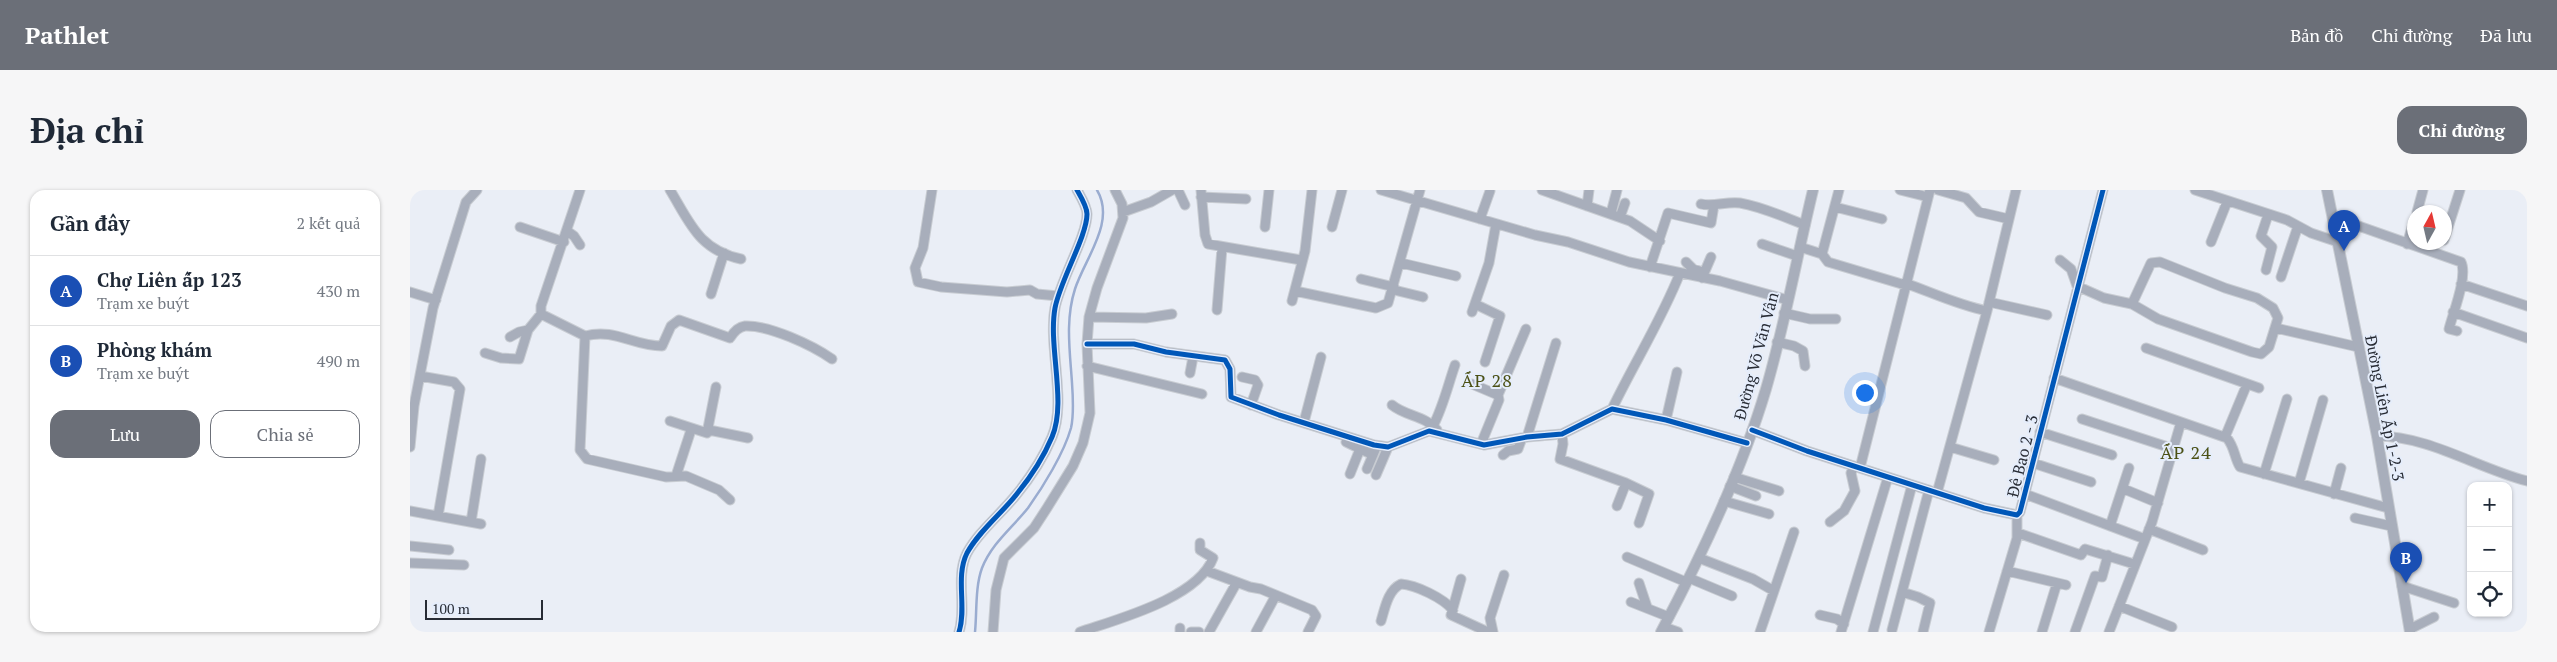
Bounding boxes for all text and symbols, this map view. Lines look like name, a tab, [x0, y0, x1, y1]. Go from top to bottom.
text: Pathlet	[25, 19, 109, 51]
text: Bản đồ	[2290, 23, 2343, 47]
text: Chỉ đường	[2371, 23, 2452, 47]
text: Đã lưu	[2480, 23, 2532, 47]
button: Chỉ đường	[2397, 106, 2527, 154]
text: Địa chỉ	[30, 107, 144, 153]
north arrow	[2407, 205, 2452, 250]
text: Gần đây	[50, 209, 130, 237]
pin: A	[2328, 210, 2360, 251]
text: 2 kết quả	[297, 212, 360, 234]
text: Chợ Liên ấp 123	[97, 267, 242, 292]
text: A	[60, 280, 72, 302]
text: 430 m	[317, 280, 360, 302]
street label: Đường Võ Văn Vân	[1728, 289, 1784, 422]
text: Trạm xe buýt	[97, 292, 189, 314]
street label: Đường Liên Ấp 1-2-3	[2360, 333, 2410, 483]
text: Phòng khám	[97, 337, 212, 362]
text: B	[61, 350, 71, 372]
text: 490 m	[317, 350, 360, 372]
text: Trạm xe buýt	[97, 362, 189, 384]
district label: ẤP 28	[1461, 368, 1513, 392]
your location	[1852, 380, 1878, 406]
button: Lưu	[50, 410, 200, 458]
button: Chia sẻ	[210, 410, 360, 458]
street label: Đê Bao 2 - 3	[2001, 412, 2043, 500]
district label: ẤP 24	[2160, 440, 2212, 464]
map controls	[2467, 482, 2512, 617]
button: +	[2467, 482, 2512, 527]
button: −	[2467, 527, 2512, 572]
pin: B	[2390, 542, 2422, 583]
button: locate	[2467, 572, 2512, 617]
scale bar	[425, 597, 542, 620]
text: 100 m	[432, 599, 470, 618]

